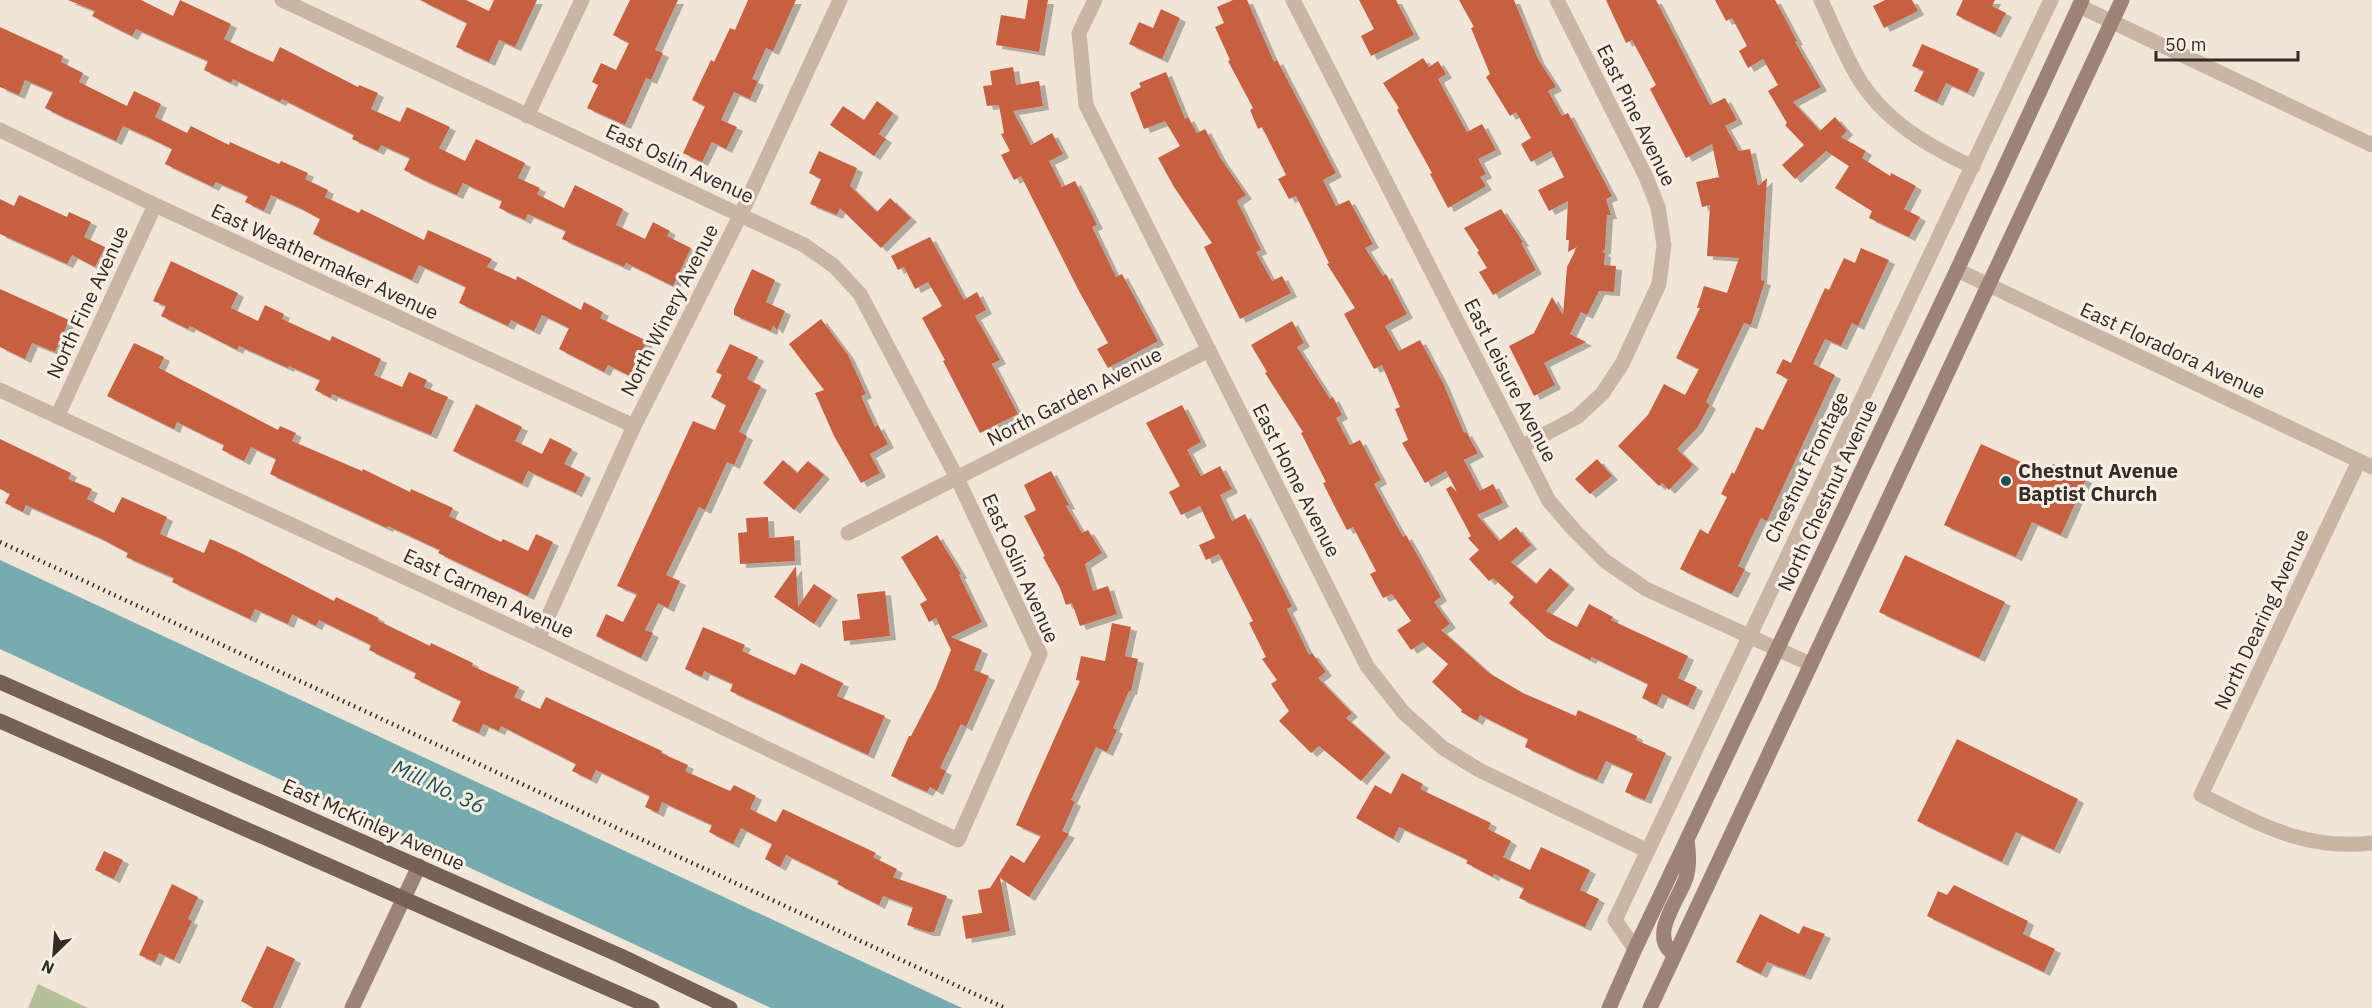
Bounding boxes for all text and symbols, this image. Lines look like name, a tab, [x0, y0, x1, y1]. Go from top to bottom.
scale bar	[2156, 24, 2298, 62]
text: 50 m	[2165, 33, 2207, 56]
street label: East Pine Avenue	[1591, 40, 1683, 190]
street label: East Oslin Avenue	[601, 117, 759, 209]
street label: East Weathermaker Avenue	[207, 196, 443, 326]
street label: North Winery Avenue	[614, 219, 724, 401]
street label: North Fine Avenue	[40, 221, 134, 383]
street label: East Leisure Avenue	[1458, 294, 1564, 466]
street label: East Floradora Avenue	[2076, 295, 2270, 405]
street label: North Garden Avenue	[982, 340, 1166, 452]
street label: Chestnut Frontage	[1758, 387, 1854, 547]
street label: North Chestnut Avenue	[1771, 395, 1883, 595]
street label: East Home Avenue	[1247, 399, 1347, 561]
place label: Chestnut Avenue Baptist Church	[2018, 457, 2178, 507]
marker: Chestnut Avenue Baptist Church	[1999, 474, 2013, 488]
street label: East Oslin Avenue	[976, 489, 1066, 647]
street label: North Dearing Avenue	[2207, 524, 2315, 714]
street label: East Carmen Avenue	[399, 542, 579, 644]
water label: Mill No. 36	[388, 752, 490, 820]
street label: East McKinley Avenue	[279, 772, 469, 876]
north arrow	[24, 924, 84, 984]
text: N	[38, 956, 57, 979]

